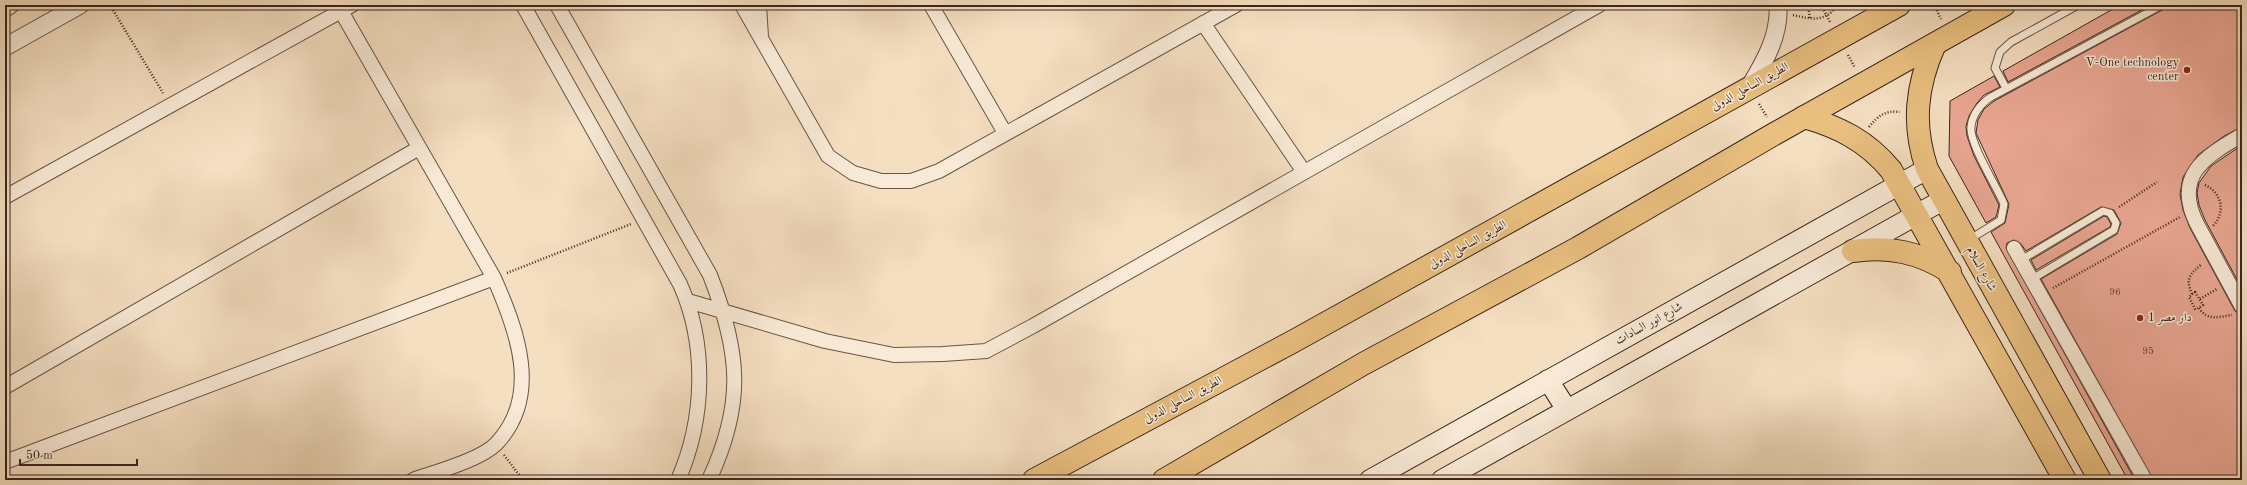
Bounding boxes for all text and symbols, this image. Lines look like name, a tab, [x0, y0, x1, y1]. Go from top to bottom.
place label: V-One technology center	[2086, 57, 2180, 83]
street label: الطريق الساحلى الدولى	[1709, 61, 1792, 115]
marker: V-One technology center	[2182, 65, 2192, 75]
street label: الطريق الساحلى الدولى	[1427, 219, 1510, 273]
street label: شارع السلام	[1960, 244, 1998, 296]
house number: 96	[2109, 287, 2121, 297]
street label: شارع انور السادات	[1613, 301, 1687, 351]
place label: دار مصر 1	[2148, 312, 2192, 325]
marker: دار مصر 1	[2135, 313, 2145, 323]
house number: 95	[2142, 346, 2154, 356]
street label: الطريق الساحلى الدولى	[1142, 374, 1225, 427]
scale bar	[20, 441, 137, 467]
text: 50 m	[26, 449, 53, 462]

